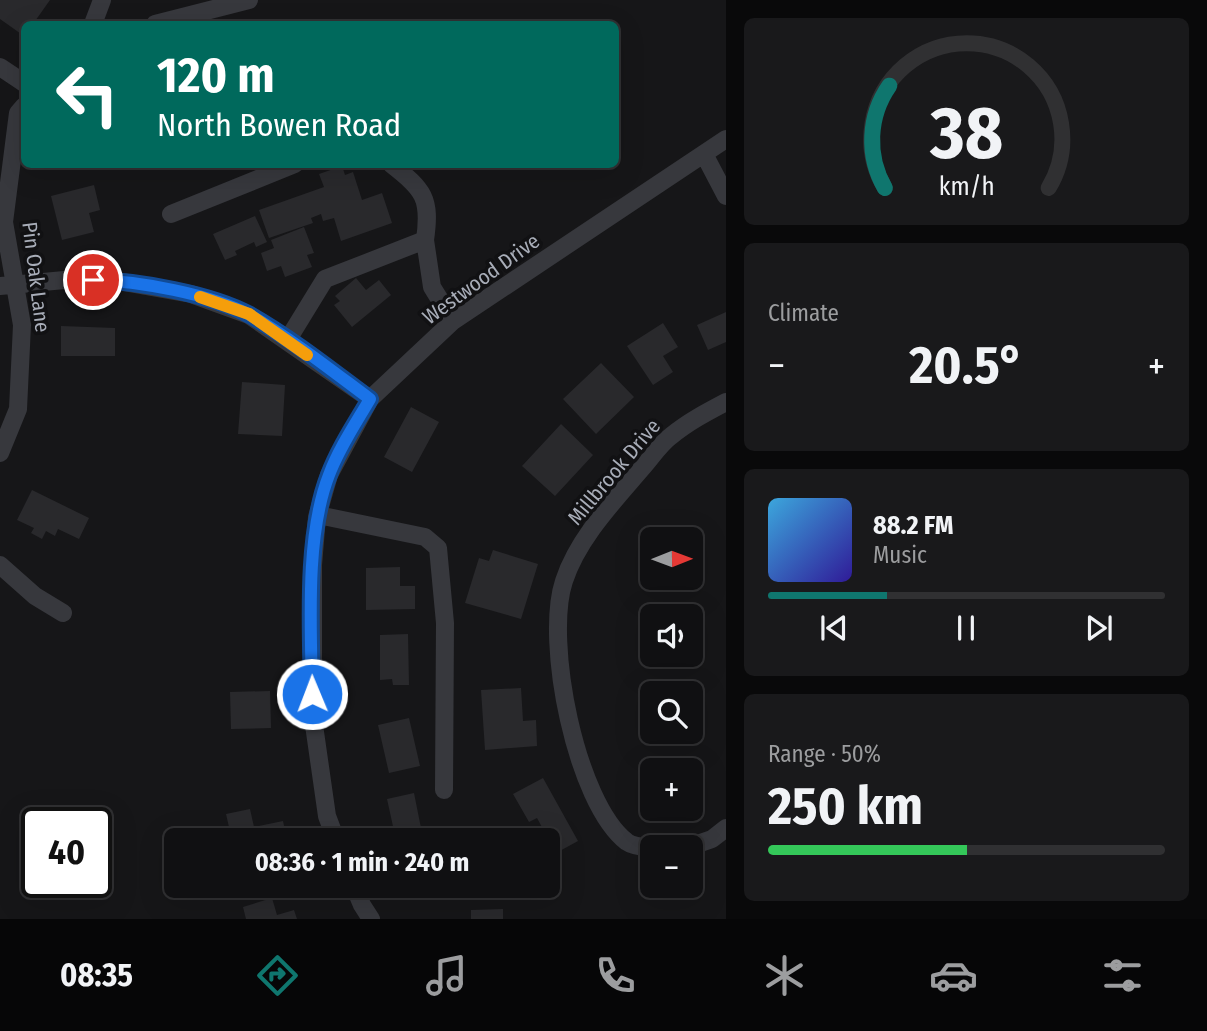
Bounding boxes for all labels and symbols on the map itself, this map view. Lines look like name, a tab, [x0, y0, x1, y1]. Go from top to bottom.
street label: Pin Oak Lane	[16, 220, 56, 334]
street label: Westwood Drive	[417, 228, 545, 330]
pin	[63, 250, 123, 310]
street label: Millbrook Drive	[562, 414, 666, 530]
north arrow	[640, 527, 704, 590]
position arrow	[275, 657, 349, 731]
speed limit sign: 40	[21, 807, 112, 898]

